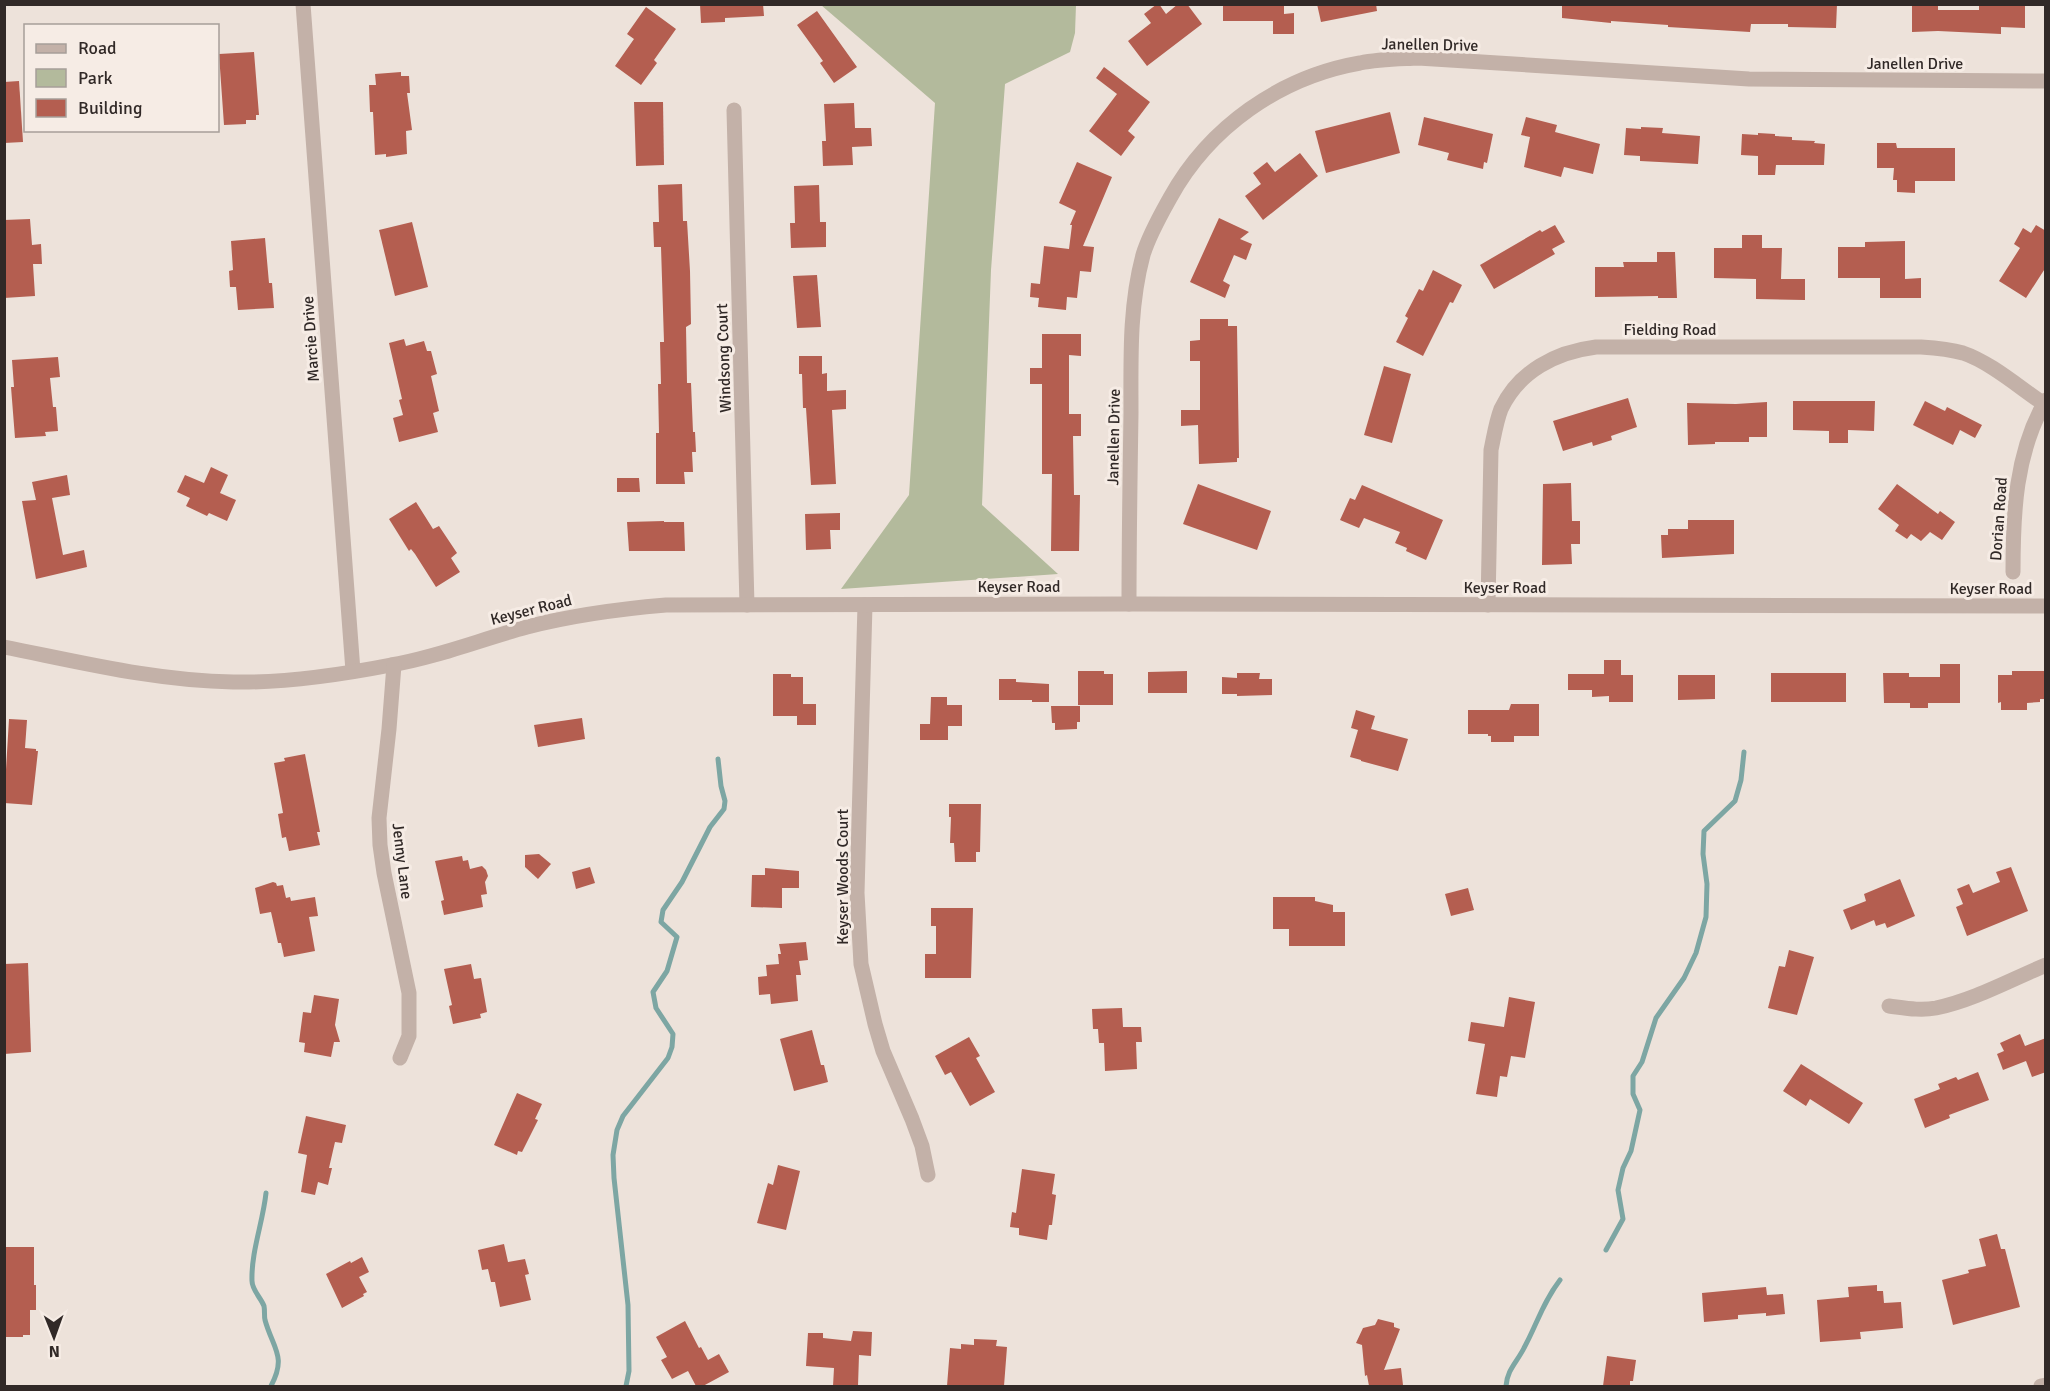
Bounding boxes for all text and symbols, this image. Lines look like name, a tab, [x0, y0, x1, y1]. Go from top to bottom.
legend	[24, 24, 219, 132]
street label: Janellen Drive	[1381, 34, 1479, 56]
text: Road	[78, 37, 117, 59]
street label: Janellen Drive	[1867, 54, 1963, 74]
text: Park	[78, 67, 113, 89]
text: Building	[78, 97, 142, 119]
street label: Marcie Drive	[298, 295, 324, 383]
street label: Windsong Court	[712, 302, 736, 413]
street label: Fielding Road	[1624, 320, 1717, 340]
street label: Janellen Drive	[1103, 388, 1125, 486]
street label: Dorian Road	[1986, 477, 2012, 562]
street label: Keyser Road	[977, 577, 1061, 597]
street label: Keyser Road	[1463, 578, 1547, 598]
street label: Keyser Road	[1949, 579, 2033, 599]
street label: Keyser Road	[488, 590, 574, 630]
street label: Keyser Woods Court	[833, 809, 853, 945]
street label: Jenny Lane	[387, 822, 417, 900]
north arrow	[24, 1307, 84, 1367]
text: N	[49, 1341, 60, 1361]

